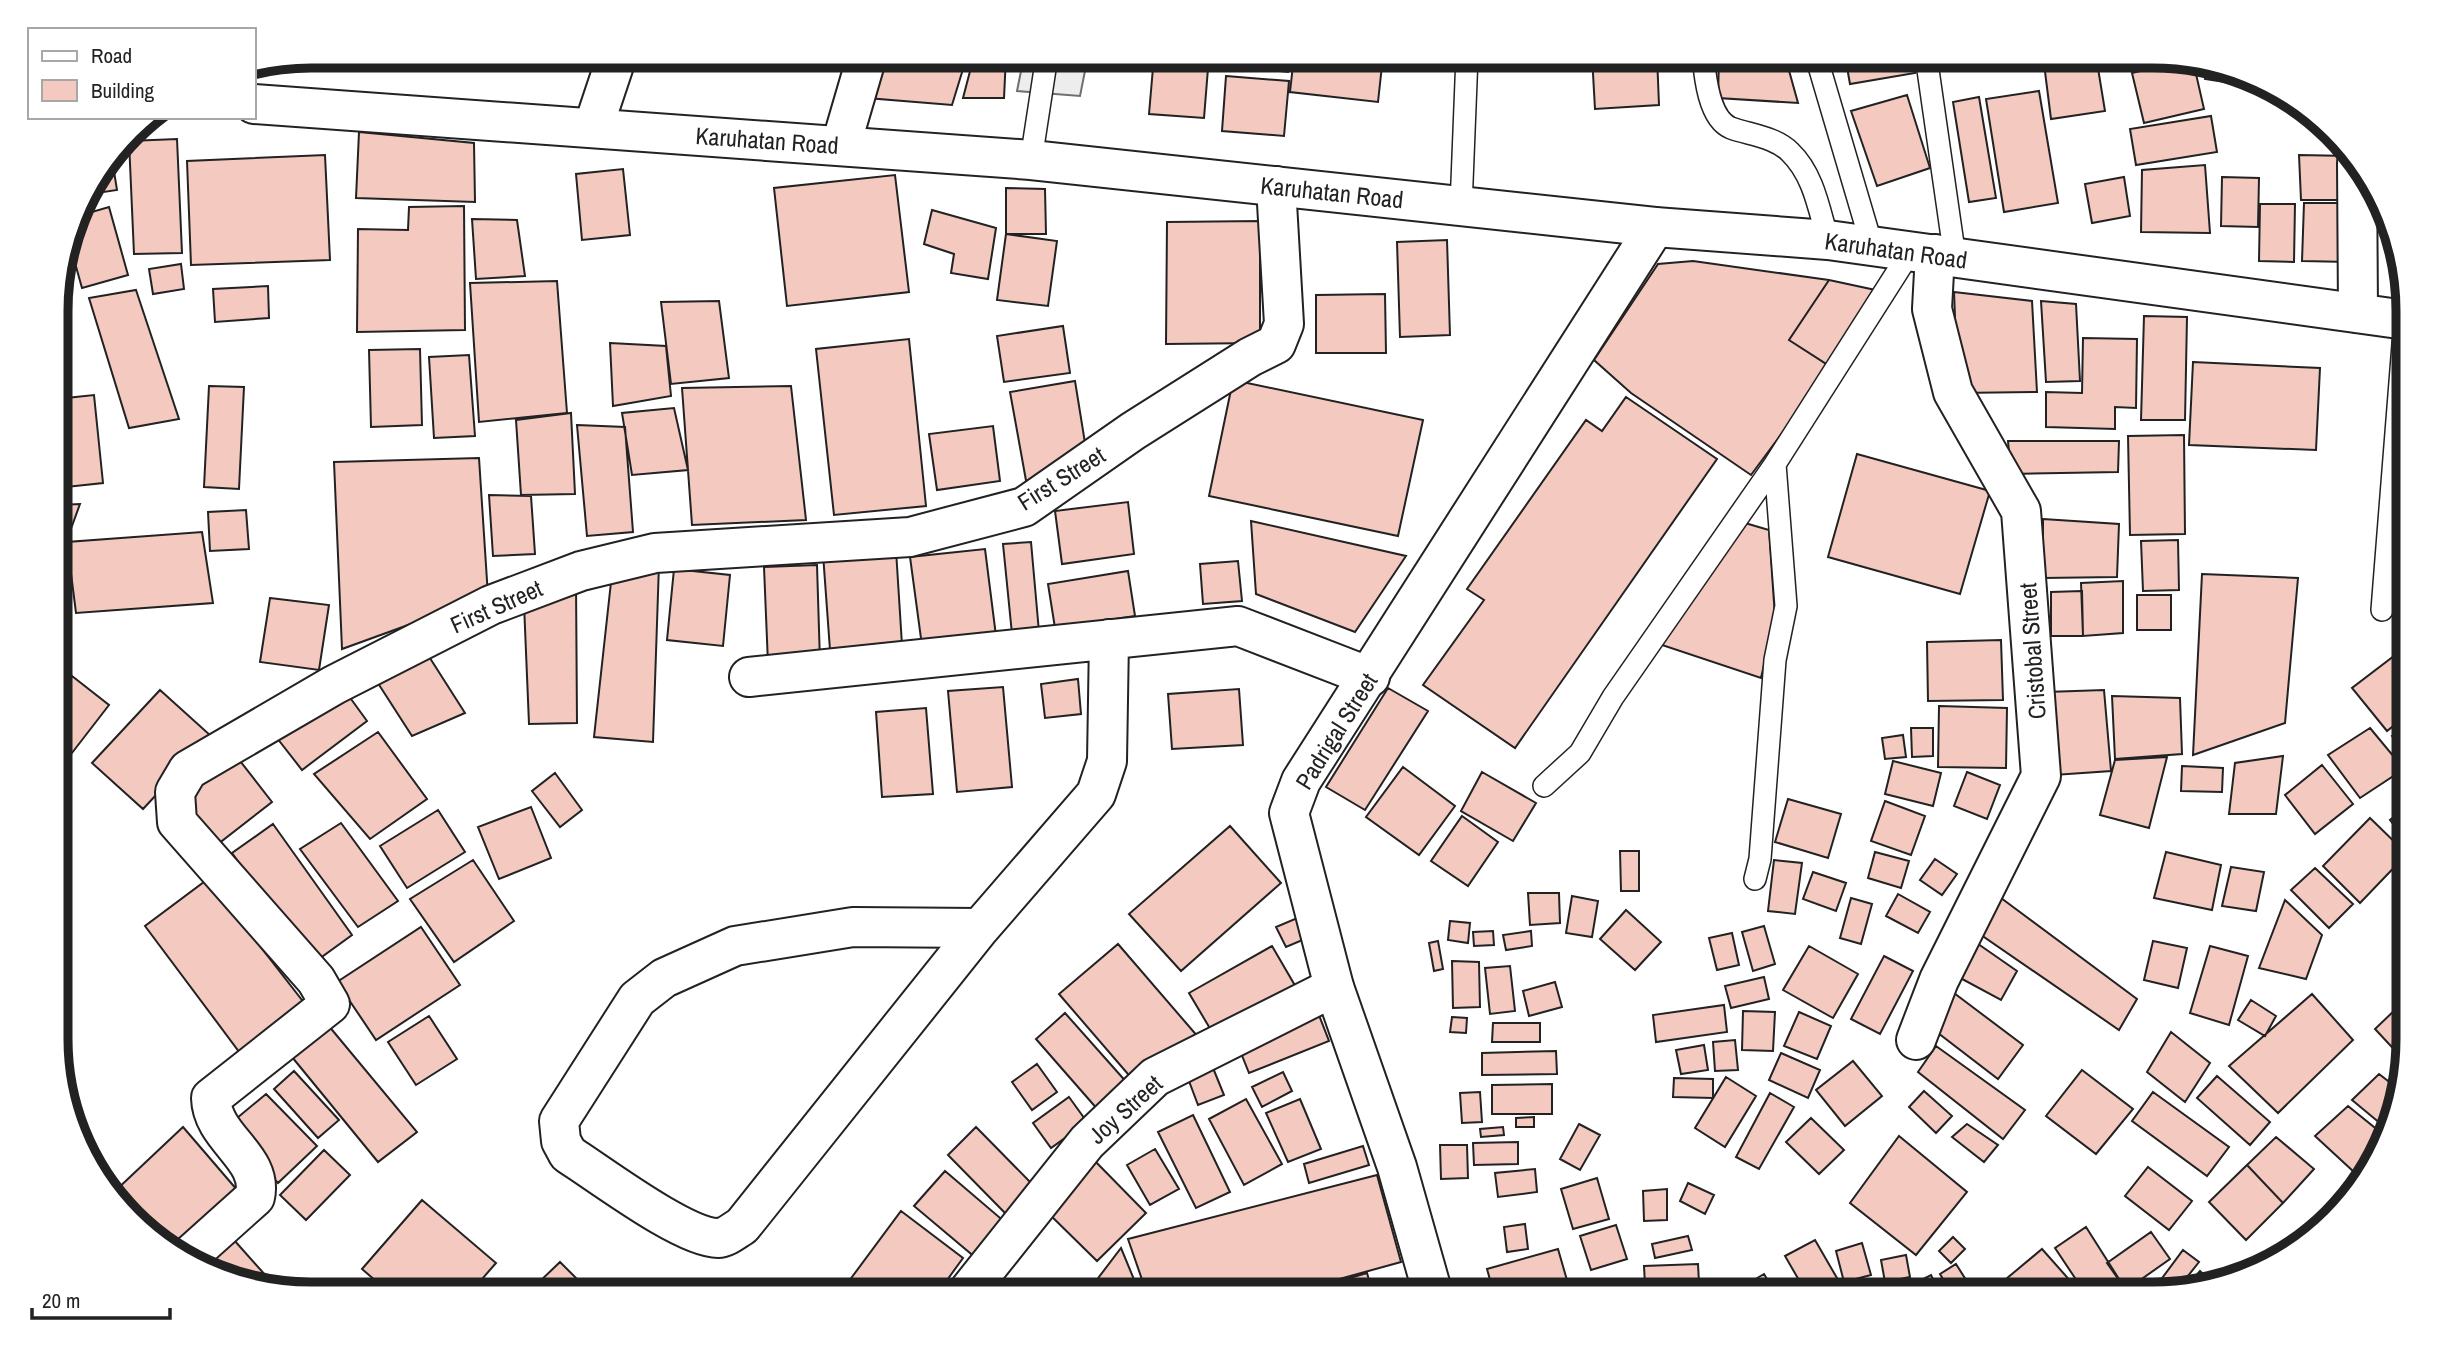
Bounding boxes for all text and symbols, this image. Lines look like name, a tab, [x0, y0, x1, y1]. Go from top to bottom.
legend	[28, 28, 256, 119]
text: Road	[91, 41, 132, 70]
text: Building	[91, 76, 155, 105]
street label: Karuhatan Road	[694, 119, 840, 161]
street label: Karuhatan Road	[1259, 169, 1405, 215]
street label: Karuhatan Road	[1823, 224, 1969, 276]
street label: First Street	[1011, 438, 1111, 517]
street label: First Street	[445, 571, 547, 640]
street label: Cristobal Street	[2011, 581, 2053, 720]
street label: Padrigal Street	[1288, 666, 1385, 795]
street label: Joy Street	[1081, 1067, 1169, 1151]
scale bar	[32, 1276, 170, 1320]
text: 20 m	[42, 1286, 80, 1315]

